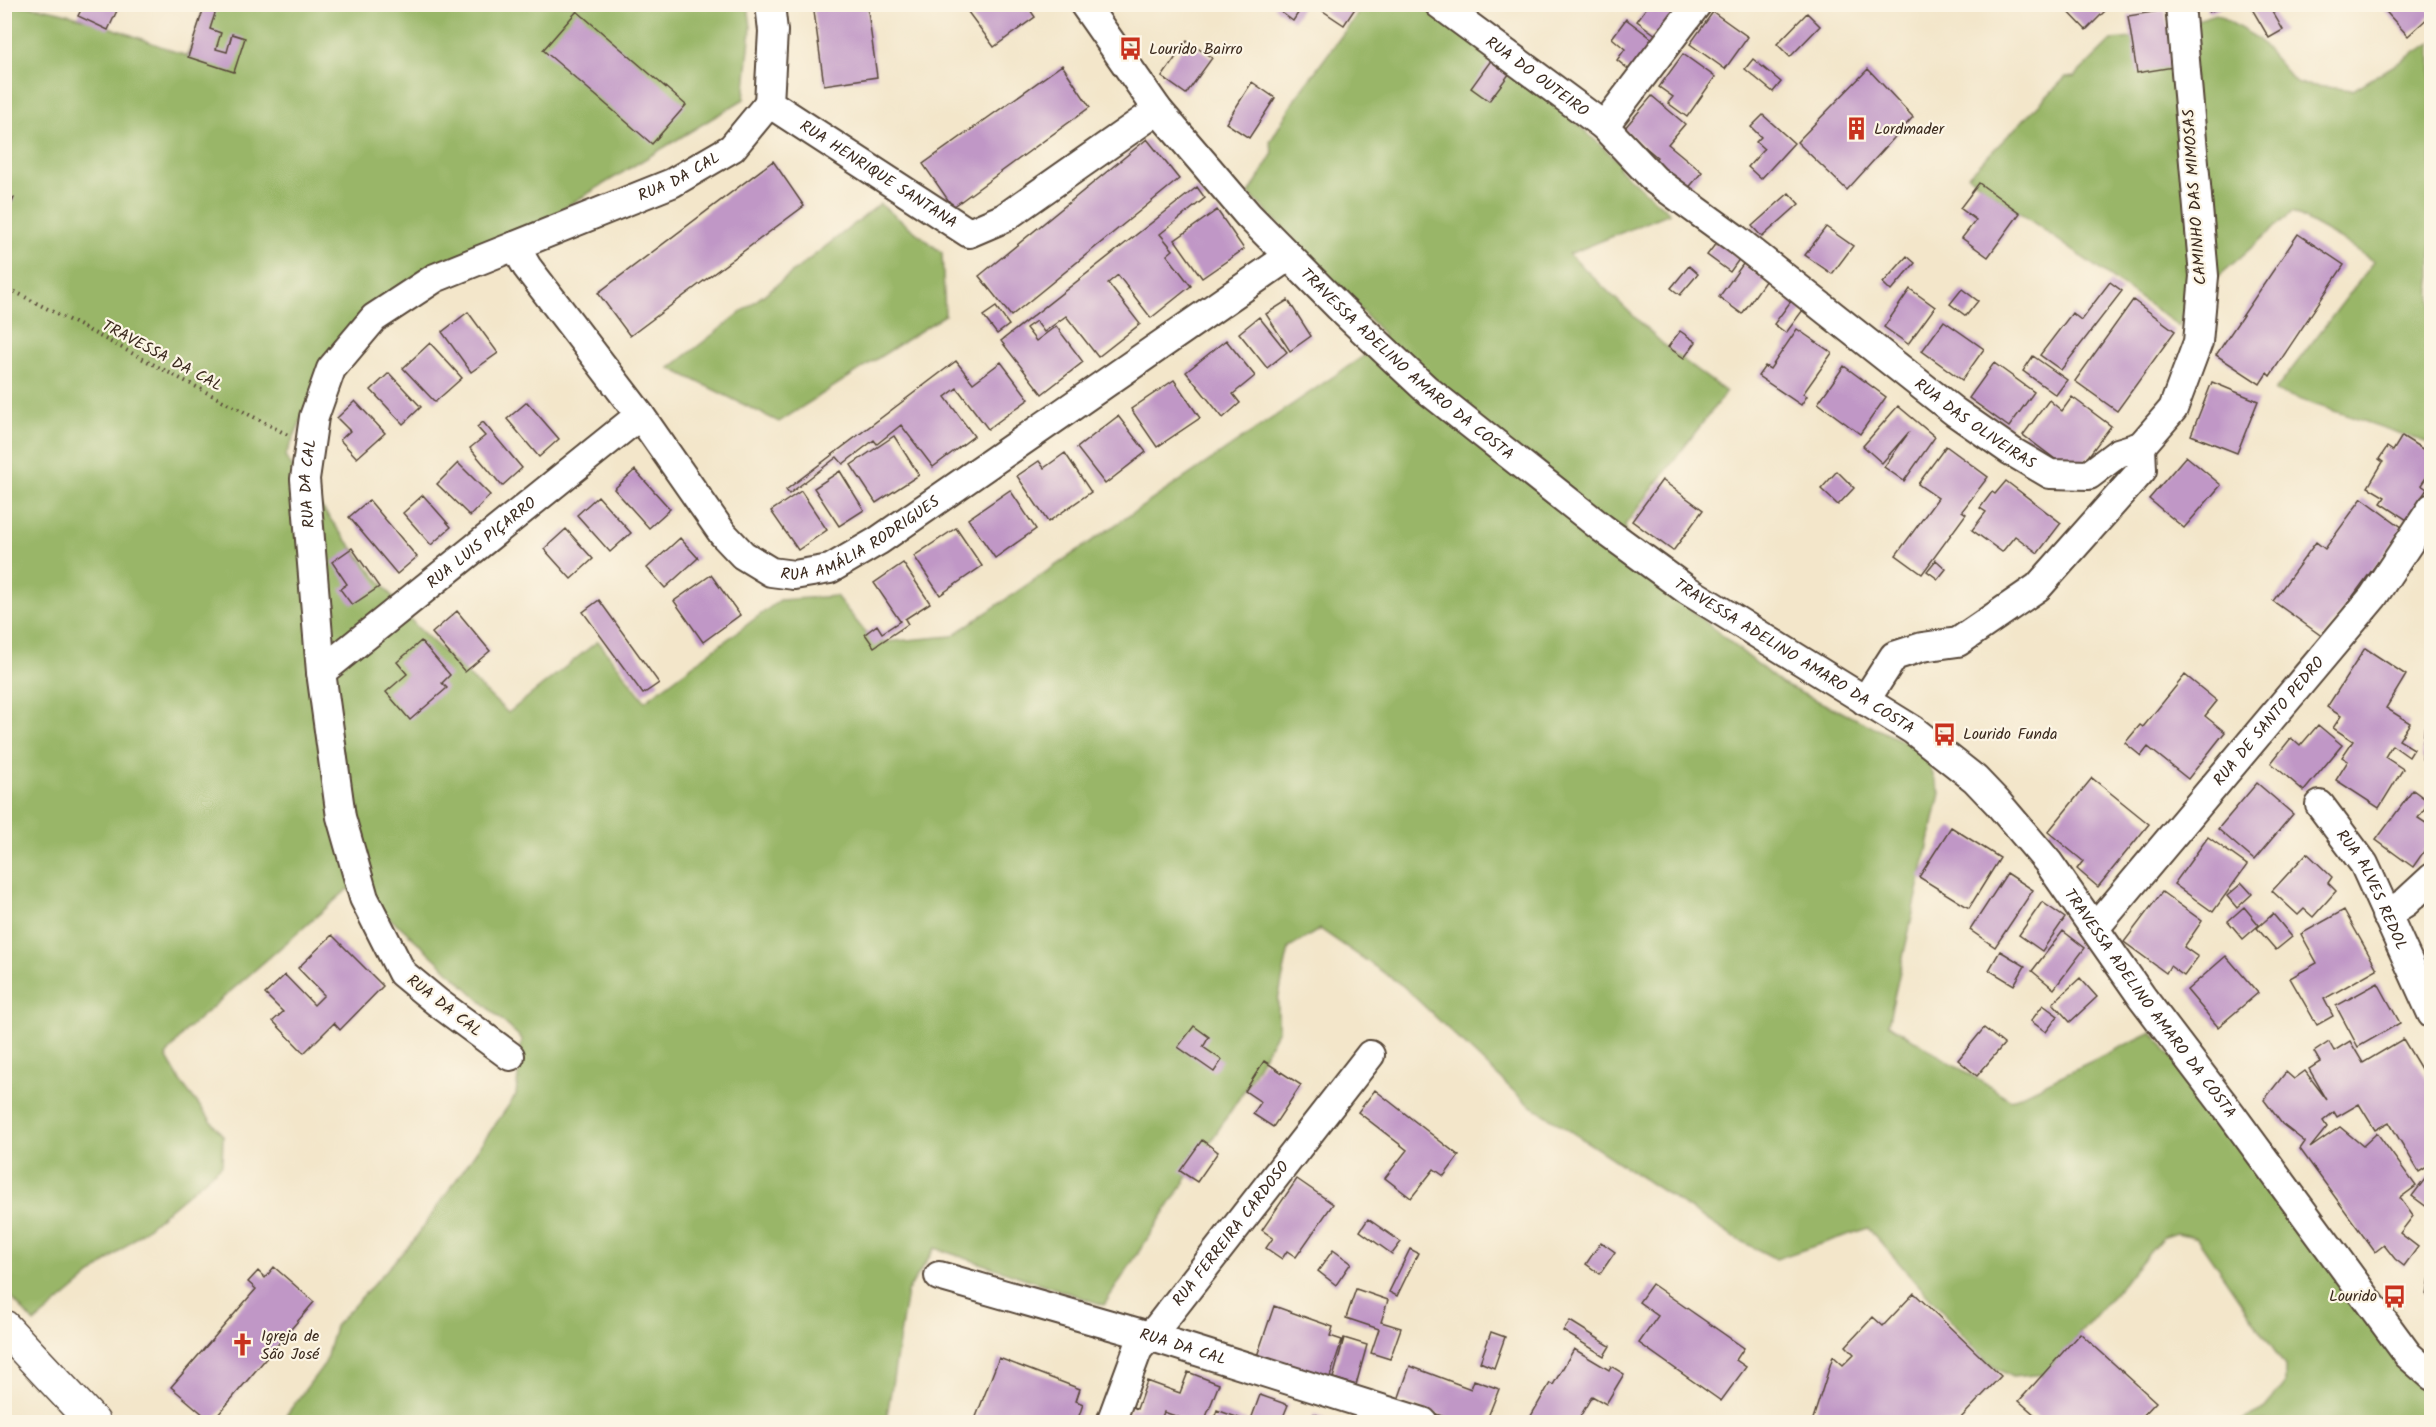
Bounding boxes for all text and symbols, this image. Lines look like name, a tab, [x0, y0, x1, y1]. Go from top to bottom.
street label: RUA DO OUTEIRO	[1480, 30, 1594, 123]
bus stop icon: Lourido Bairro	[1118, 36, 1144, 62]
place label: Lourido Bairro	[1149, 37, 1243, 62]
street label: CAMINHO DAS MIMOSAS	[2176, 108, 2214, 286]
street label: RUA HENRIQUE SANTANA	[795, 114, 963, 235]
building icon: Lordmader	[1843, 116, 1869, 142]
place label: Lordmader	[1874, 117, 1946, 142]
street label: RUA DA CAL	[634, 145, 725, 208]
street label: TRAVESSA ADELINO AMARO DA COSTA	[1295, 262, 1520, 467]
street label: TRAVESSA DA CAL	[97, 314, 227, 398]
street label: RUA DAS OLIVEIRAS	[1909, 372, 2041, 476]
street label: RUA DA CAL	[292, 437, 323, 529]
street label: RUA AMÁLIA RODRIGUES	[779, 489, 945, 588]
street label: RUA LUIS PIÇARRO	[421, 491, 542, 595]
street label: TRAVESSA ADELINO AMARO DA COSTA	[1669, 572, 1920, 741]
street label: RUA DE SANTO PEDRO	[2207, 651, 2331, 792]
bus stop icon: Lourido Funda	[1932, 721, 1958, 747]
place label: Lourido Funda	[1963, 722, 2058, 747]
street label: RUA ALVES REDOL	[2330, 824, 2414, 954]
street label: TRAVESSA ADELINO AMARO DA COSTA	[2058, 883, 2243, 1124]
street label: RUA DA CAL	[401, 969, 487, 1043]
street label: RUA FERREIRA CARDOSO	[1166, 1155, 1296, 1312]
bus stop icon: Lourido	[2382, 1283, 2408, 1309]
place label: Lourido	[2329, 1284, 2377, 1309]
street label: RUA DA CAL	[1137, 1321, 1229, 1372]
place label: Igreja de São José	[261, 1324, 320, 1367]
church icon: Igreja de São José	[230, 1332, 256, 1358]

